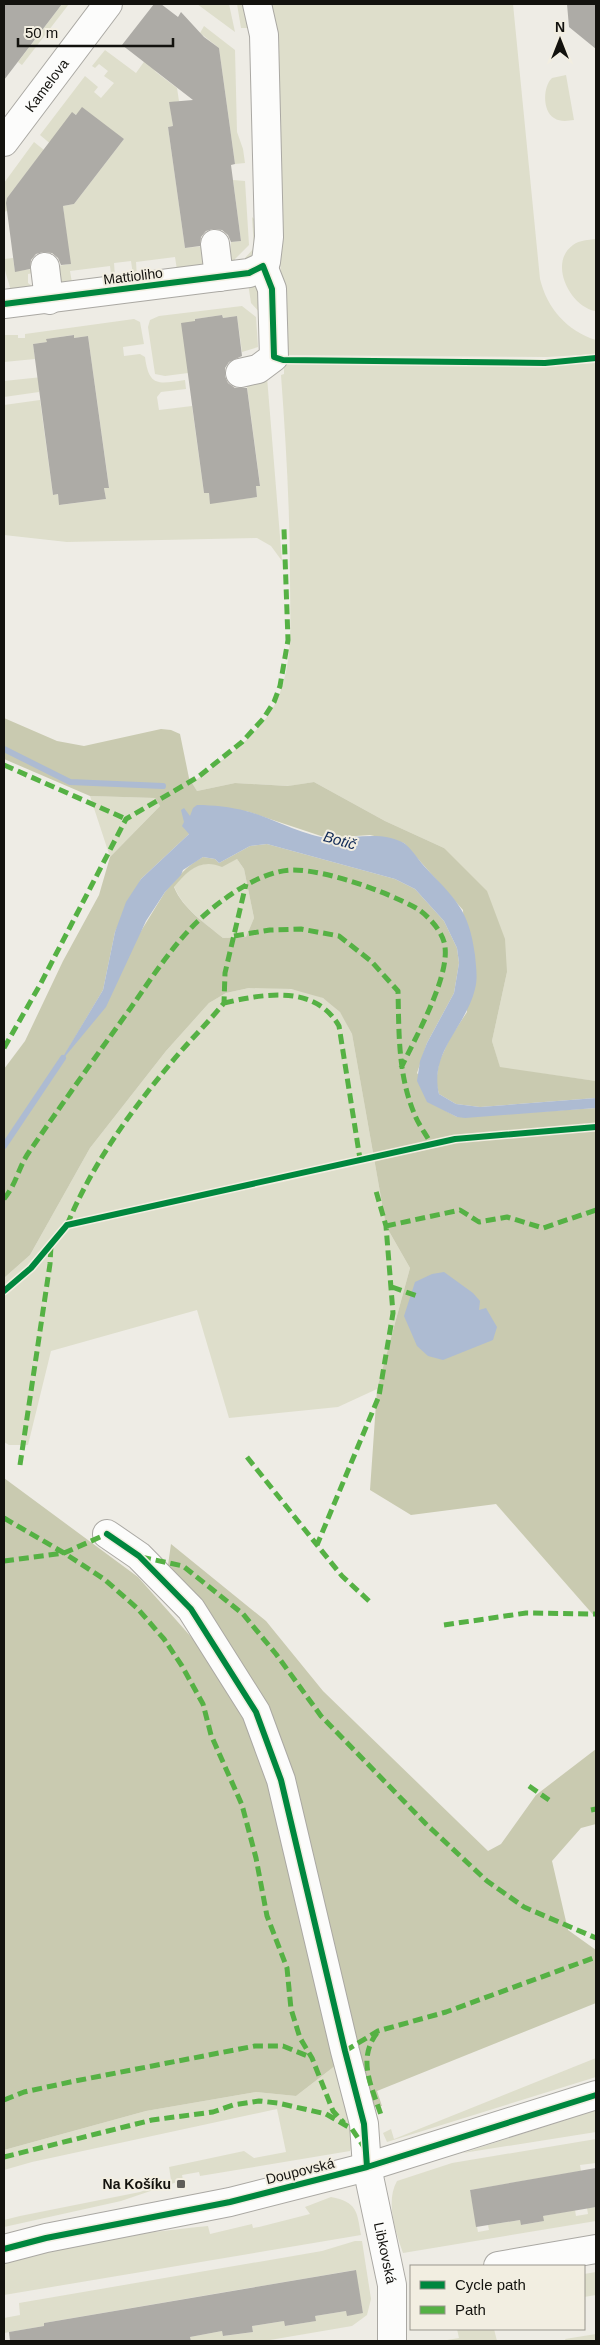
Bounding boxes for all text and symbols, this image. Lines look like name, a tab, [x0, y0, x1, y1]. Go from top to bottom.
scale bar	[18, 15, 172, 47]
north arrow	[535, 15, 585, 65]
text: N	[555, 19, 565, 35]
text: 50 m	[25, 24, 58, 41]
street label: Kamelova	[22, 55, 72, 115]
street label: Mattioliho	[102, 264, 164, 288]
water label: Botič	[322, 827, 359, 853]
street label: Doupovská	[264, 2155, 336, 2187]
place label: Na Košíku	[103, 2176, 171, 2192]
marker: Na Košíku	[175, 2178, 187, 2190]
street label: Libkovská	[371, 2221, 399, 2285]
legend	[410, 2265, 585, 2330]
text: Cycle path	[455, 2276, 526, 2293]
text: Path	[455, 2301, 486, 2318]

